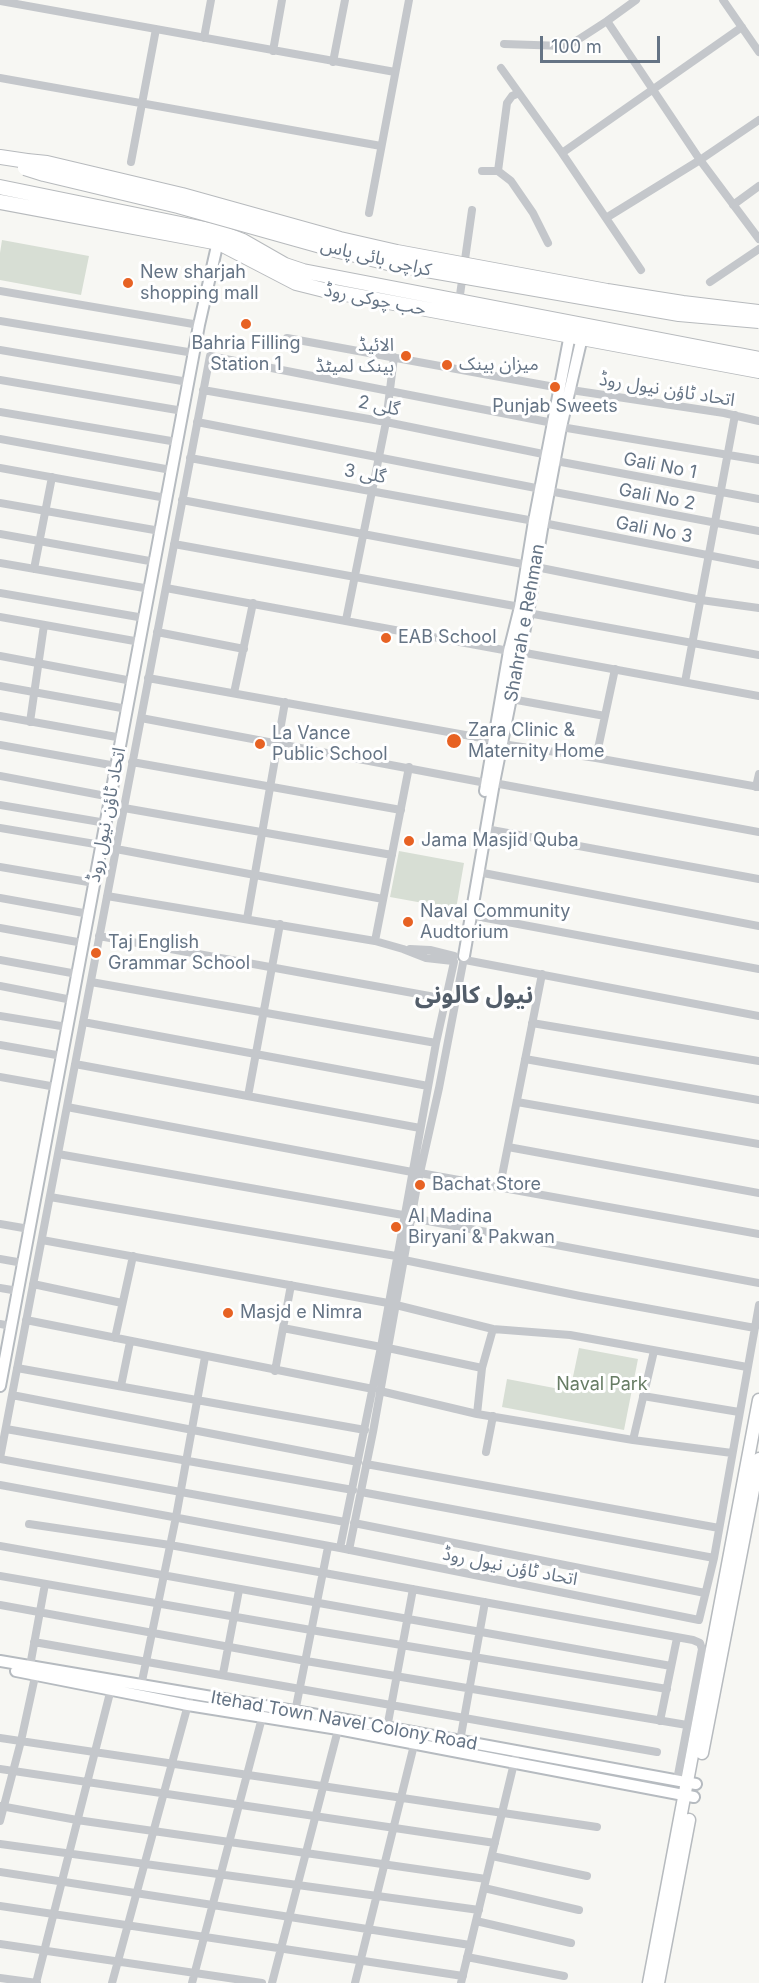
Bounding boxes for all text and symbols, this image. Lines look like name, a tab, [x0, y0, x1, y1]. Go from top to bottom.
scale bar	[543, 24, 663, 62]
text: 100 m	[551, 36, 602, 57]
street label: کراچی بائی پاس	[319, 235, 433, 281]
place label: New sharjah shopping mall	[140, 262, 259, 304]
marker: New sharjah shopping mall	[121, 276, 135, 290]
street label: حب چوکی روڈ	[322, 280, 428, 320]
marker: Bahria Filling Station 1	[239, 317, 253, 331]
place label: Bahria Filling Station 1	[192, 333, 300, 376]
place label: الائیڈ بینک لمیٹڈ	[316, 335, 394, 378]
marker: الائیڈ بینک لمیٹڈ	[399, 349, 413, 363]
place label: میزان بینک	[459, 354, 539, 376]
marker: میزان بینک	[440, 358, 454, 372]
street label: اتحاد ٹاؤن نیول روڈ	[598, 369, 736, 411]
marker: Punjab Sweets	[548, 380, 562, 394]
street label: گلی 2	[356, 391, 402, 421]
place label: Punjab Sweets	[492, 396, 618, 418]
street label: Gali No 1	[622, 448, 698, 484]
street label: گلی 3	[342, 460, 388, 488]
street label: Gali No 2	[617, 479, 697, 515]
street label: Gali No 3	[614, 512, 694, 548]
street label: Shahrah e Rehman	[500, 542, 550, 704]
place label: EAB School	[398, 627, 496, 649]
marker: EAB School	[379, 631, 393, 645]
place label: Zara Clinic & Maternity Home	[468, 720, 604, 762]
place label: La Vance Public School	[272, 723, 388, 766]
marker: Zara Clinic & Maternity Home	[445, 732, 463, 750]
marker: La Vance Public School	[253, 737, 267, 751]
street label: اتحاد ٹاؤن نیول روڈ	[83, 746, 131, 884]
place label: Jama Masjid Quba	[421, 830, 579, 852]
marker: Jama Masjid Quba	[402, 834, 416, 848]
place label: Naval Community Audtorium	[420, 901, 570, 944]
marker: Naval Community Audtorium	[401, 915, 415, 929]
place label: Taj English Grammar School	[108, 932, 250, 974]
marker: Taj English Grammar School	[89, 946, 103, 960]
district label: نیول کالونی	[415, 982, 533, 1010]
place label: Bachat Store	[432, 1174, 541, 1196]
marker: Bachat Store	[413, 1178, 427, 1192]
place label: Al Madina Biryani & Pakwan	[408, 1206, 555, 1248]
marker: Al Madina Biryani & Pakwan	[389, 1220, 403, 1234]
place label: Masjd e Nimra	[240, 1302, 362, 1324]
marker: Masjd e Nimra	[221, 1306, 235, 1320]
park label: Naval Park	[556, 1374, 648, 1396]
street label: اتحاد ٹاؤن نیول روڈ	[441, 1543, 579, 1591]
street label: Itehad Town Navel Colony Road	[209, 1687, 479, 1755]

